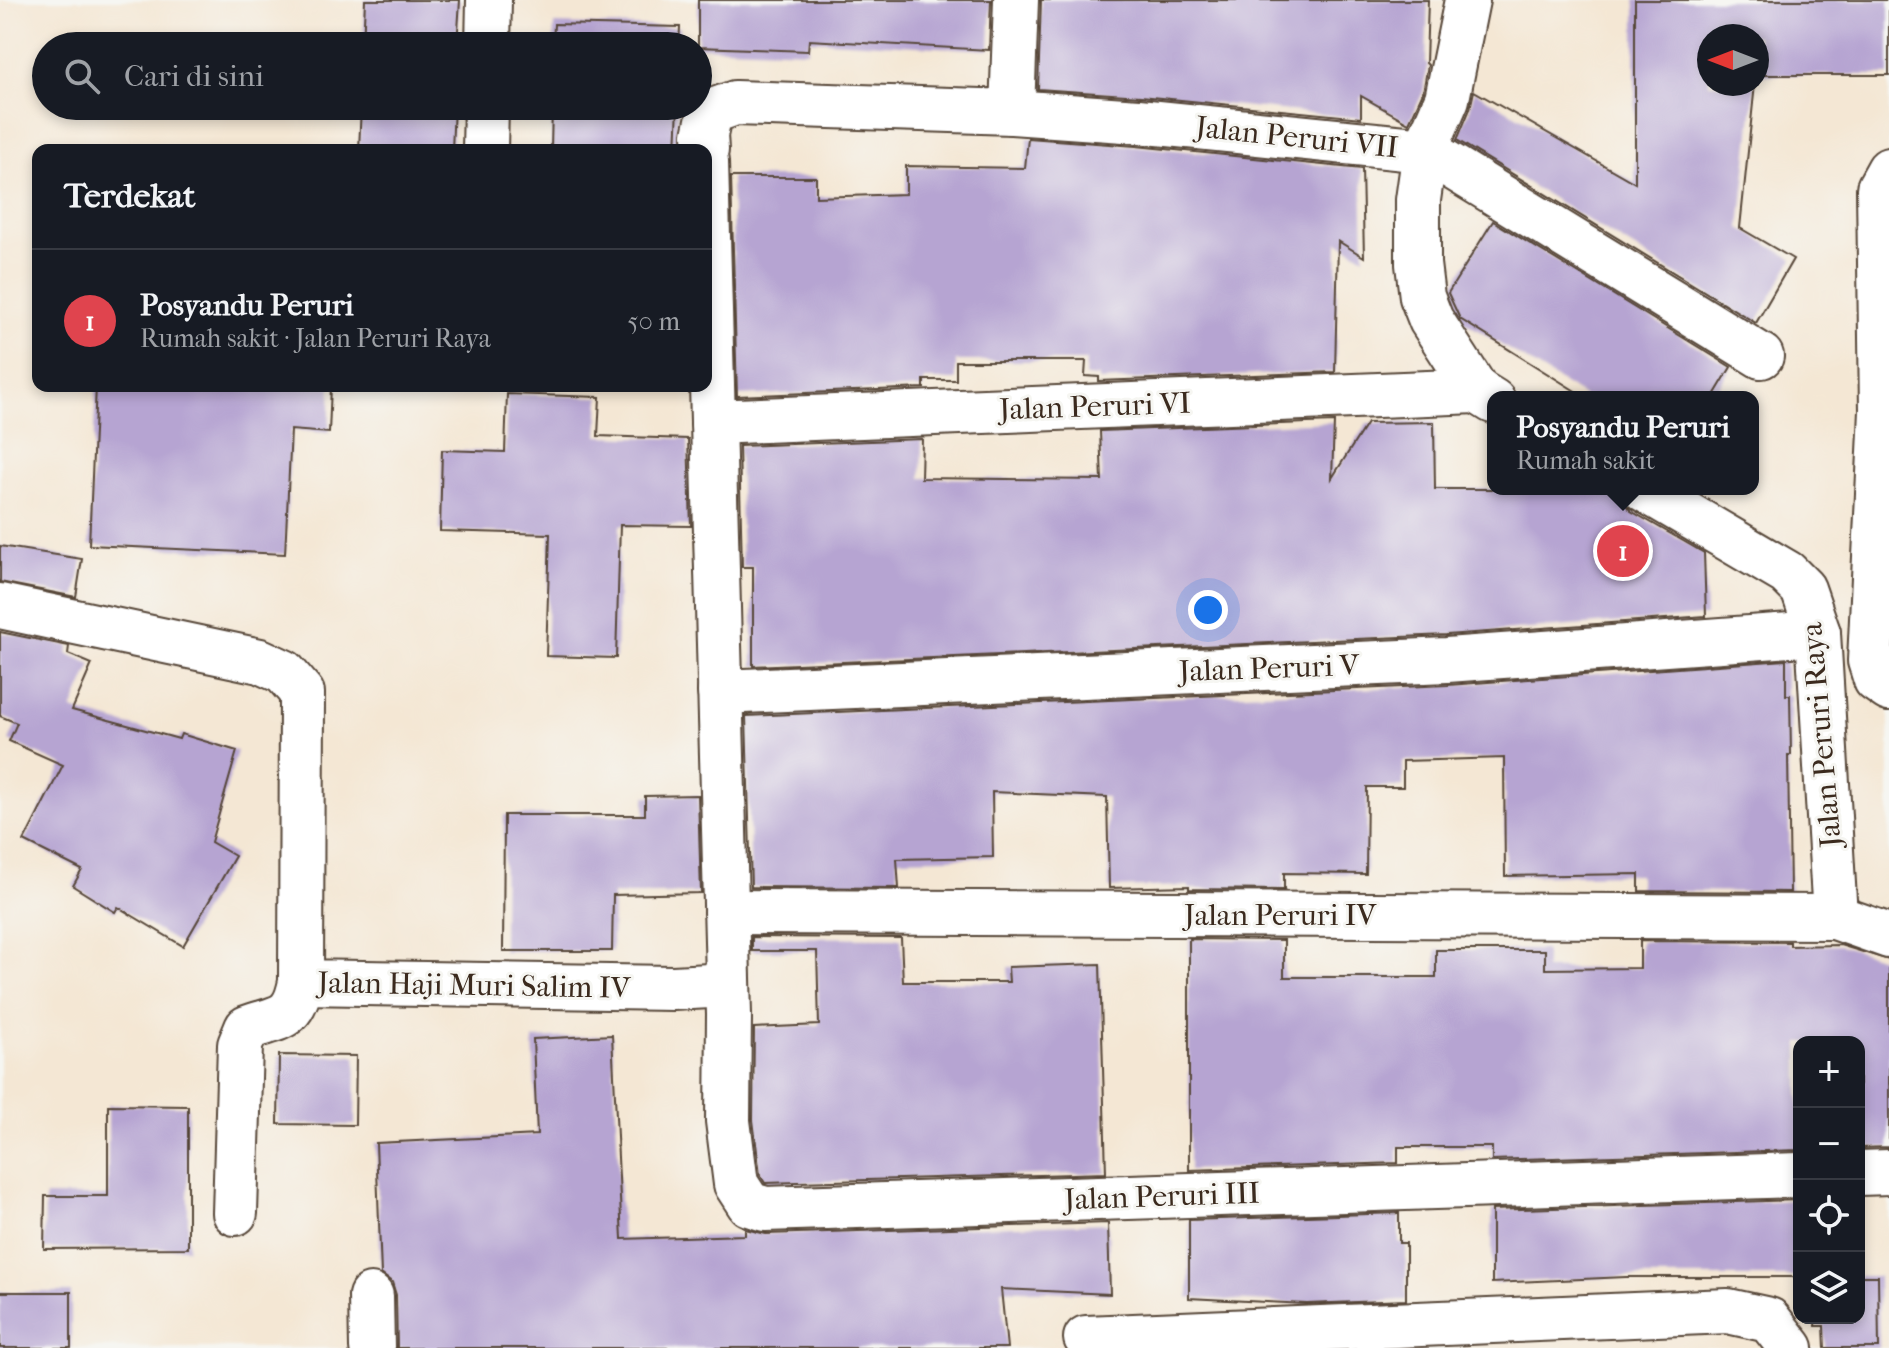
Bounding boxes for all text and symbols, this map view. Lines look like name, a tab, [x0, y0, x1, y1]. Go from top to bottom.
north arrow	[1697, 24, 1769, 96]
search box	[32, 32, 712, 120]
icon: search	[60, 54, 104, 98]
text: Cari di sini	[124, 59, 264, 94]
street label: Jalan Peruri VII	[1192, 109, 1400, 166]
text: Terdekat	[64, 176, 195, 216]
text: Posyandu Peruri	[140, 288, 354, 323]
text: 1	[85, 306, 95, 337]
text: 50 m	[627, 306, 680, 337]
text: Rumah sakit · Jalan Peruri Raya	[140, 323, 491, 354]
street label: Jalan Peruri VI	[996, 386, 1192, 427]
popup	[1487, 391, 1759, 495]
text: Posyandu Peruri	[1516, 410, 1730, 445]
text: Rumah sakit	[1516, 445, 1655, 476]
pin: 1	[1597, 521, 1649, 581]
your location	[1188, 590, 1228, 630]
street label: Jalan Peruri Raya	[1794, 620, 1849, 851]
street label: Jalan Peruri V	[1176, 648, 1361, 689]
street label: Jalan Peruri IV	[1182, 898, 1377, 933]
street label: Jalan Haji Muri Salim IV	[315, 965, 632, 1006]
map controls	[1793, 1036, 1865, 1324]
button: +	[1793, 1036, 1865, 1108]
button: −	[1793, 1108, 1865, 1180]
street label: Jalan Peruri III	[1062, 1176, 1260, 1217]
button: locate	[1793, 1180, 1865, 1252]
button: layers	[1793, 1252, 1865, 1324]

